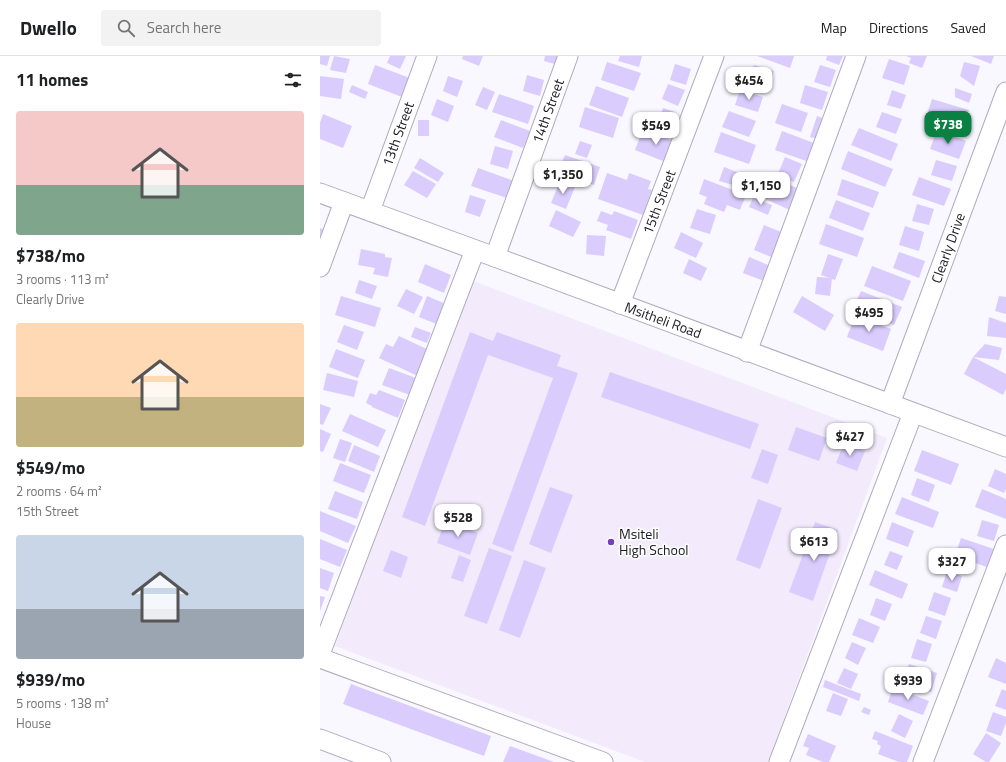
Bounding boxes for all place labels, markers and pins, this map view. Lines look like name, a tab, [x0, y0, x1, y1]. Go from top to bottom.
pin: $454	[725, 67, 773, 101]
pin: $738	[924, 111, 972, 145]
pin: $549	[632, 112, 680, 146]
pin: $1,350	[530, 161, 596, 195]
pin: $1,150	[728, 172, 794, 206]
pin: $495	[845, 299, 893, 333]
pin: $427	[826, 423, 874, 457]
pin: $528	[434, 504, 482, 538]
place label: Msiteli High School	[619, 523, 689, 560]
pin: $613	[790, 528, 838, 562]
marker: Msiteli High School	[606, 537, 616, 547]
pin: $327	[928, 548, 976, 582]
pin: $939	[884, 667, 932, 701]

